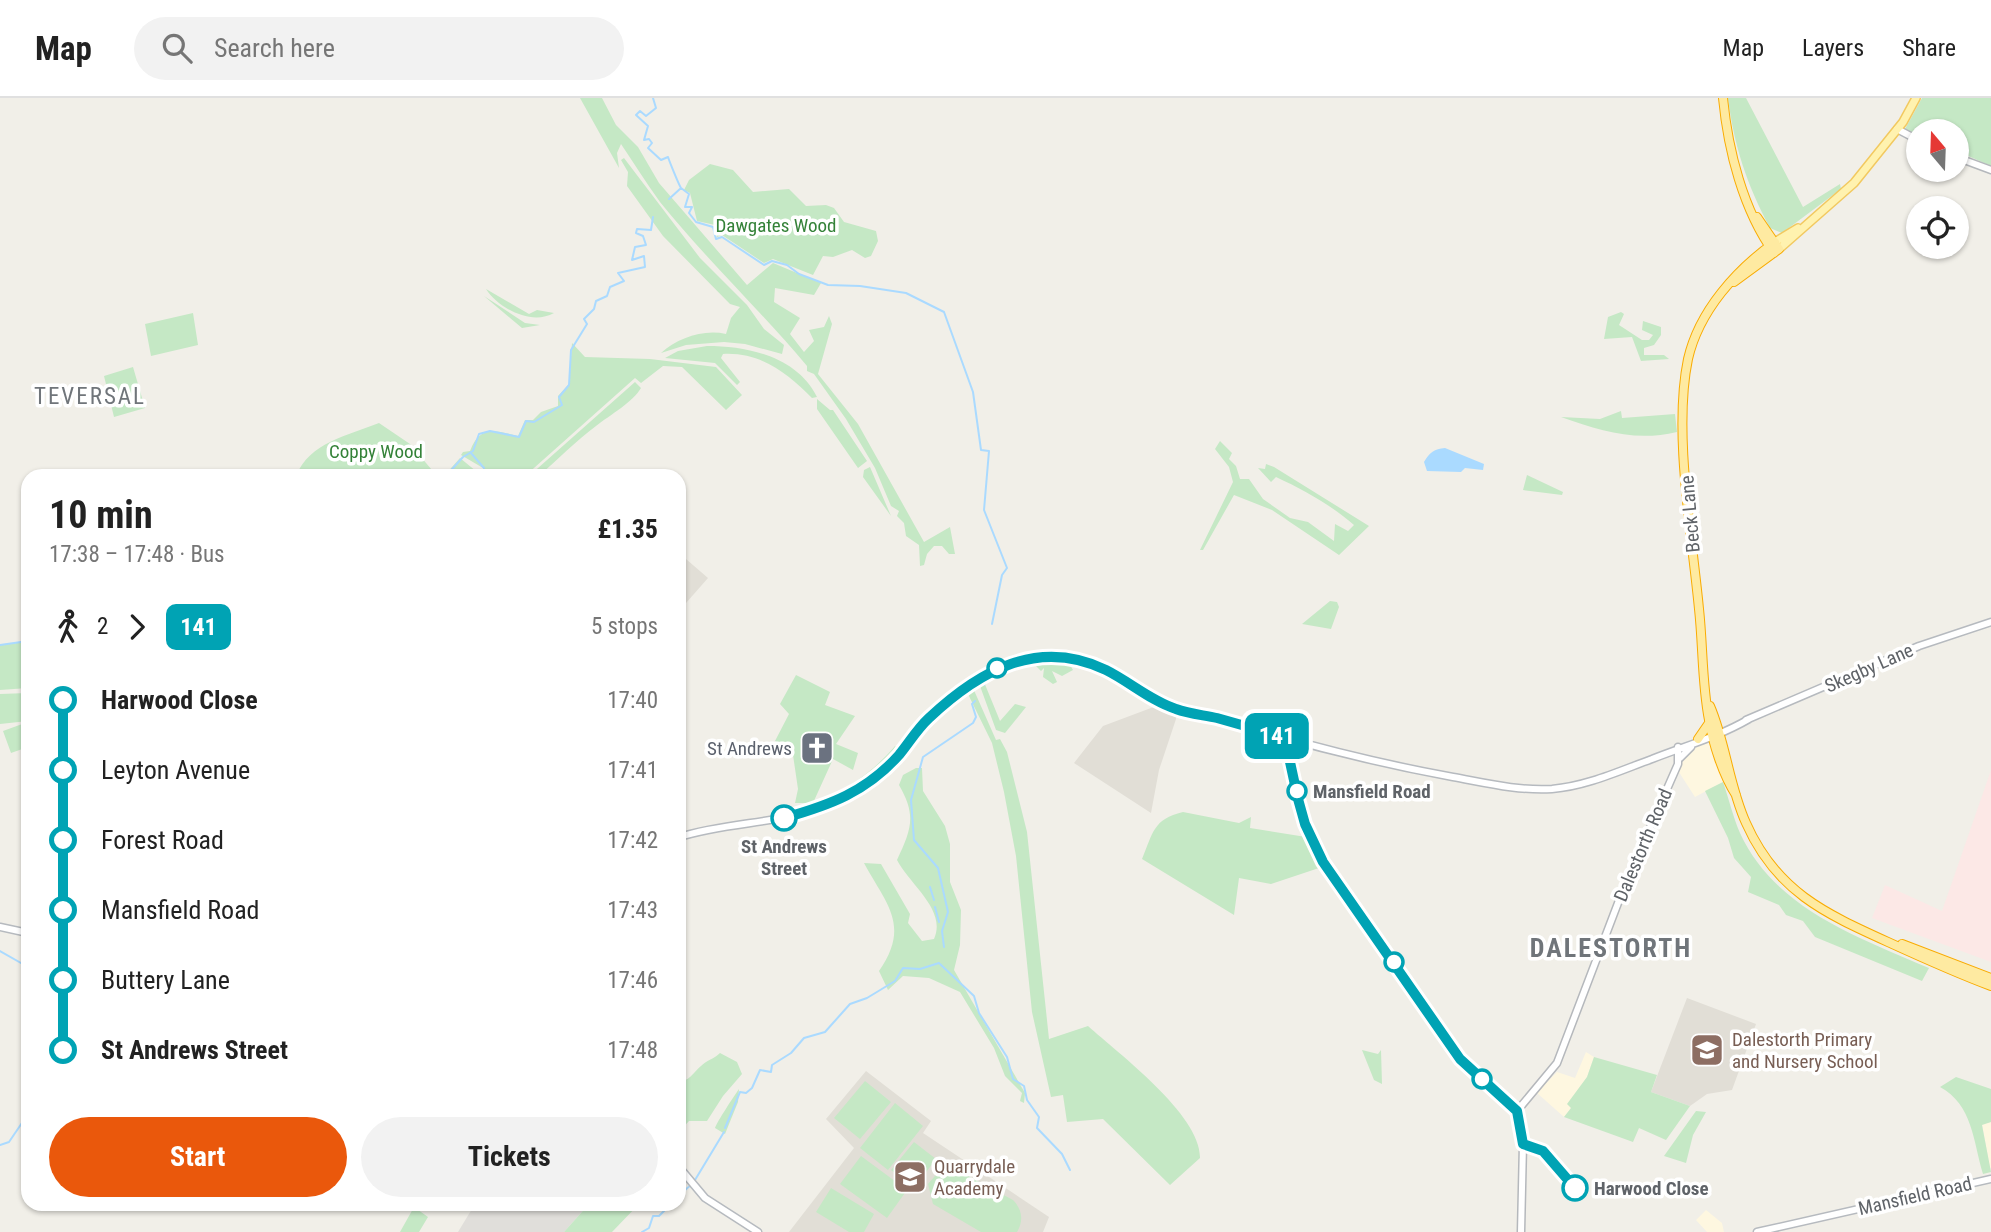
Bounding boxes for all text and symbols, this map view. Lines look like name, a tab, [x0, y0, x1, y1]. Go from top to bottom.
search box	[134, 17, 624, 80]
text: Map	[35, 29, 92, 68]
icon: search	[158, 29, 196, 67]
text: Search here	[214, 33, 335, 63]
text: Map	[1723, 34, 1764, 62]
text: Layers	[1802, 34, 1864, 62]
text: Share	[1902, 34, 1956, 62]
north arrow	[1906, 119, 1969, 182]
map controls	[1906, 119, 1969, 259]
button: locate	[1906, 196, 1969, 259]
park label: Dawgates Wood	[715, 214, 837, 237]
district label: TEVERSAL	[34, 383, 146, 410]
park label: Coppy Wood	[329, 440, 423, 463]
street label: Beck Lane	[1675, 474, 1705, 553]
text: 10 min	[49, 493, 153, 537]
text: £1.35	[597, 514, 658, 544]
text: 17:38 – 17:48 · Bus	[49, 541, 225, 568]
icon: walk	[49, 608, 87, 646]
icon: forward	[118, 608, 156, 646]
text: 2	[97, 613, 108, 640]
text: 141	[180, 613, 217, 641]
text: 5 stops	[591, 613, 658, 640]
street label: Skegby Lane	[1821, 638, 1917, 698]
unlabelled marker	[987, 658, 1007, 678]
text: Harwood Close	[101, 685, 258, 715]
text: 17:40	[607, 687, 658, 714]
line badge: 141	[1237, 713, 1317, 759]
text: 141	[1259, 722, 1295, 750]
church icon: St Andrews	[798, 729, 836, 767]
place label: St Andrews	[707, 737, 792, 760]
text: Leyton Avenue	[101, 755, 250, 785]
text: 17:41	[607, 757, 658, 784]
place label: Mansfield Road	[1313, 780, 1431, 803]
marker: Mansfield Road	[1287, 781, 1307, 801]
street label: Dalestorth Road	[1609, 785, 1677, 905]
marker: St Andrews Street	[771, 805, 797, 831]
text: Forest Road	[101, 825, 224, 855]
text: 17:42	[607, 827, 658, 854]
place label: St Andrews Street	[741, 835, 827, 880]
text: Mansfield Road	[101, 895, 260, 925]
text: 17:43	[607, 897, 658, 924]
district label: DALESTORTH	[1530, 933, 1692, 963]
unlabelled marker	[1384, 952, 1404, 972]
text: Buttery Lane	[101, 965, 230, 995]
text: 17:46	[607, 967, 658, 994]
place label: Dalestorth Primary and Nursery School	[1732, 1028, 1878, 1073]
school or university icon: Dalestorth Primary and Nursery School	[1688, 1031, 1726, 1069]
text: St Andrews Street	[101, 1035, 288, 1065]
text: 17:48	[607, 1037, 658, 1064]
unlabelled marker	[1472, 1069, 1492, 1089]
button: Start	[49, 1117, 347, 1197]
button: Tickets	[361, 1117, 658, 1197]
place label: Quarrydale Academy	[934, 1155, 1015, 1200]
school or university icon: Quarrydale Academy	[891, 1158, 929, 1196]
street label: Mansfield Road	[1856, 1172, 1974, 1220]
marker: Harwood Close	[1562, 1175, 1588, 1201]
place label: Harwood Close	[1594, 1177, 1709, 1200]

